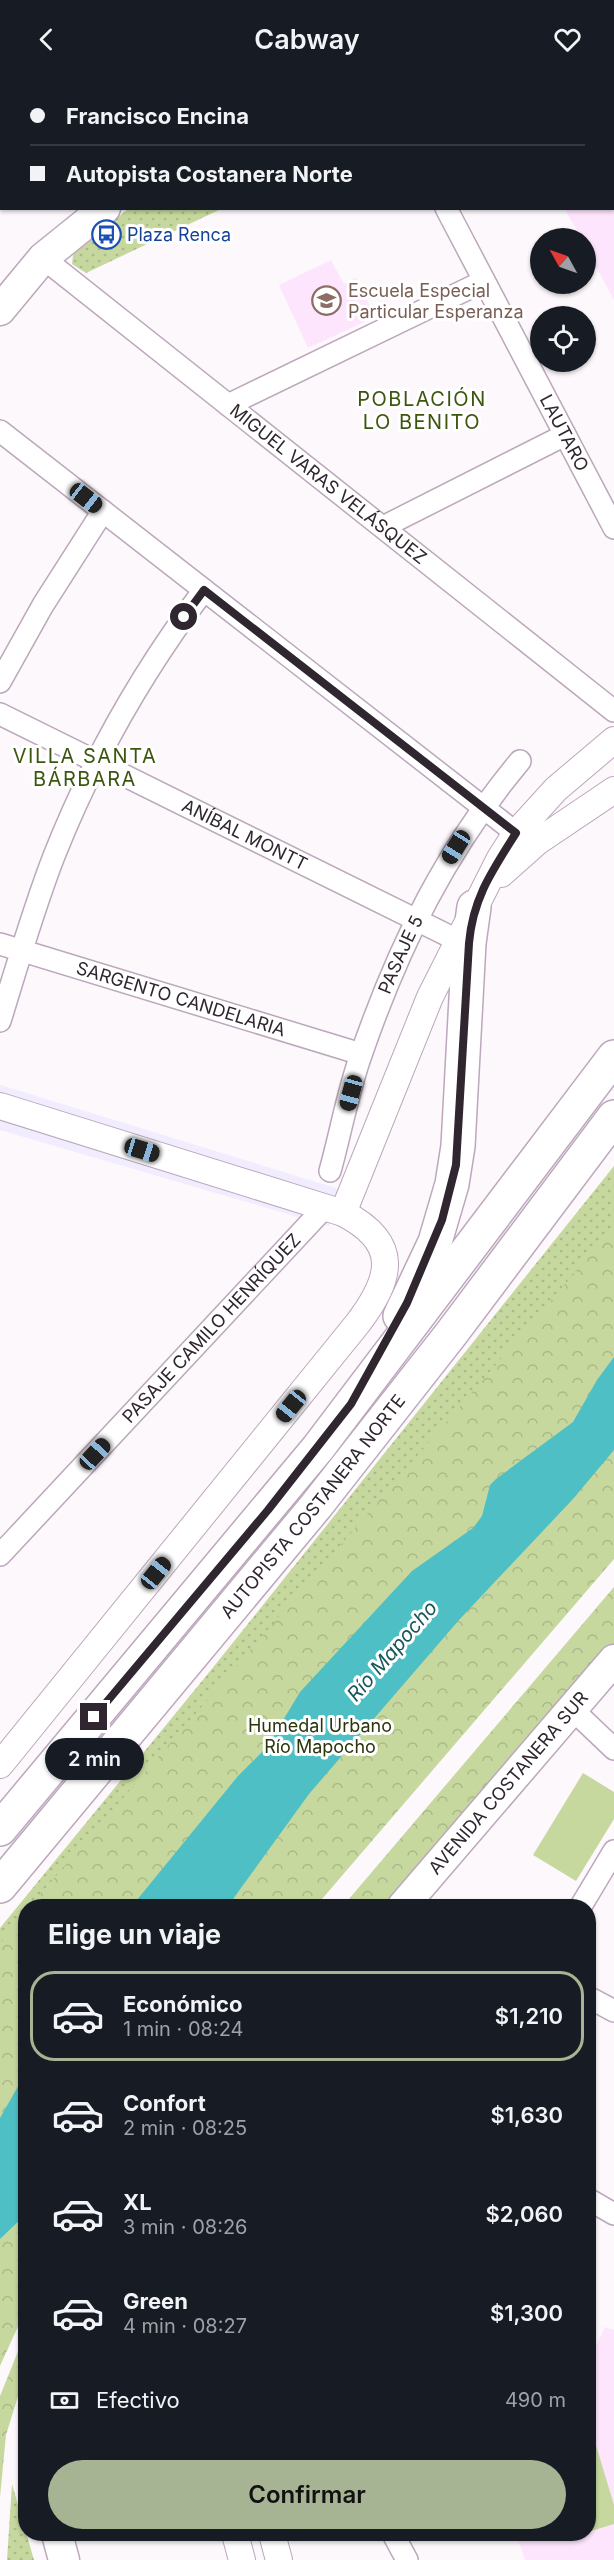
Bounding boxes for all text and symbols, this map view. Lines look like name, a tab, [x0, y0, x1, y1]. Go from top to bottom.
icon: back	[30, 23, 63, 56]
text: Cabway	[254, 23, 360, 56]
icon: heart	[551, 23, 584, 56]
text: Francisco Encina	[66, 103, 249, 129]
text: Autopista Costanera Norte	[66, 161, 353, 187]
bus stop icon: Plaza Renca	[90, 219, 122, 251]
place label: Plaza Renca	[127, 224, 231, 245]
north arrow	[530, 228, 596, 294]
map controls	[530, 228, 596, 372]
place label: Escuela Especial Particular Esperanza	[348, 280, 524, 322]
school or university icon: Escuela Especial Particular Esperanza	[311, 285, 343, 317]
button: locate	[530, 306, 596, 372]
district label: POBLACIÓN LO BENITO	[357, 386, 487, 434]
street label: LAUTARO	[536, 391, 593, 475]
street label: MIGUEL VARAS VELÁSQUEZ	[226, 399, 431, 568]
car	[66, 480, 106, 516]
route start	[170, 603, 197, 630]
district label: VILLA SANTA BÁRBARA	[13, 744, 157, 791]
street label: ANÍBAL MONTT	[179, 795, 311, 874]
car	[439, 827, 473, 867]
street label: PASAJE 5	[374, 912, 427, 997]
street label: SARGENTO CANDELARIA	[74, 957, 288, 1040]
car	[338, 1073, 364, 1113]
car	[122, 1136, 162, 1164]
street label: PASAJE CAMILO HENRÍQUEZ	[118, 1229, 305, 1427]
car	[273, 1386, 309, 1426]
street label: AUTOPISTA COSTANERA NORTE	[216, 1390, 409, 1622]
car	[76, 1435, 114, 1473]
car	[138, 1553, 174, 1593]
water label: Río Mapocho	[342, 1596, 442, 1706]
street label: AVENIDA COSTANERA SUR	[424, 1687, 592, 1878]
route end	[80, 1703, 107, 1730]
park label: Humedal Urbano Río Mapocho	[248, 1715, 392, 1757]
callout: 2 min	[44, 1738, 144, 1780]
text: 2 min	[68, 1747, 121, 1771]
text: Elige un viaje	[48, 1918, 221, 1951]
icon: car	[51, 1989, 105, 2043]
text: Económico	[123, 1991, 242, 2017]
text: $1,210	[495, 2003, 563, 2029]
text: 1 min · 08:24	[123, 2017, 244, 2041]
icon: car	[51, 2088, 105, 2142]
text: Confort	[123, 2090, 206, 2116]
text: $1,630	[490, 2102, 563, 2128]
text: 2 min · 08:25	[123, 2116, 247, 2140]
icon: car	[51, 2187, 105, 2241]
text: XL	[123, 2189, 152, 2215]
text: $2,060	[485, 2201, 563, 2227]
text: 3 min · 08:26	[123, 2215, 248, 2239]
icon: car	[51, 2286, 105, 2340]
text: Green	[123, 2288, 188, 2314]
text: $1,300	[490, 2300, 563, 2326]
text: 4 min · 08:27	[123, 2314, 247, 2338]
icon: cash	[48, 2384, 81, 2417]
text: Efectivo	[96, 2387, 180, 2413]
text: 490 m	[505, 2388, 566, 2412]
button: Confirmar	[48, 2460, 566, 2529]

